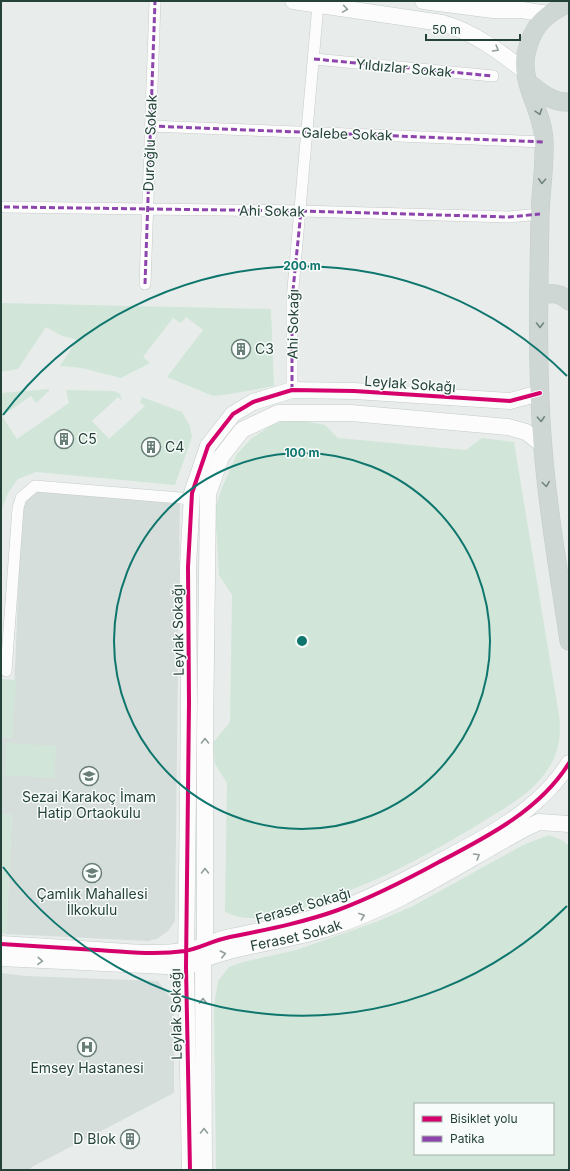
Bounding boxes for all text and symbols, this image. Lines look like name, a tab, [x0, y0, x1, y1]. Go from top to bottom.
one-way arrow	[342, 4, 348, 13]
scale bar	[426, 16, 520, 42]
text: 50 m	[432, 22, 461, 37]
one-way arrow	[492, 45, 499, 52]
street label: Yıldızlar Sokak	[355, 55, 453, 80]
street label: Duroğlu Sokak	[139, 94, 160, 192]
one-way arrow	[534, 109, 542, 116]
street label: Galebe Sokak	[301, 123, 393, 144]
one-way arrow	[538, 178, 546, 184]
street label: Ahi Sokak	[239, 201, 305, 220]
text: 200 m	[283, 258, 321, 273]
street label: Ahi Sokağı	[283, 289, 302, 359]
one-way arrow	[536, 322, 544, 328]
building icon: C3	[230, 338, 252, 360]
place label: C3	[255, 340, 274, 357]
street label: Leylak Sokağı	[364, 372, 456, 395]
one-way arrow	[537, 416, 545, 422]
building icon: C5	[53, 428, 75, 450]
place label: C5	[78, 430, 97, 447]
building icon: C4	[140, 436, 162, 458]
place label: C4	[165, 438, 184, 455]
text: 100 m	[284, 445, 320, 460]
one-way arrow	[541, 481, 550, 487]
street label: Leylak Sokağı	[168, 584, 187, 676]
centre of rings	[295, 634, 309, 648]
one-way arrow	[201, 738, 209, 744]
school or university icon: Sezai Karakoç İmam Hatip Ortaokulu	[78, 765, 100, 787]
place label: Sezai Karakoç İmam Hatip Ortaokulu	[22, 788, 156, 821]
one-way arrow	[473, 853, 480, 861]
school or university icon: Çamlık Mahallesi İlkokulu	[81, 862, 103, 884]
one-way arrow	[201, 868, 209, 874]
street label: Feraset Sokağı	[253, 884, 352, 927]
place label: Çamlık Mahallesi İlkokulu	[36, 885, 148, 918]
one-way arrow	[358, 912, 365, 920]
street label: Feraset Sokak	[249, 915, 344, 954]
one-way arrow	[220, 950, 226, 958]
one-way arrow	[37, 956, 43, 965]
street label: Leylak Sokağı	[166, 968, 185, 1060]
one-way arrow	[199, 998, 207, 1004]
hospital icon: Emsey Hastanesi	[76, 1036, 98, 1058]
place label: Emsey Hastanesi	[30, 1059, 144, 1076]
legend	[414, 1103, 554, 1155]
text: Bisiklet yolu	[450, 1111, 518, 1126]
building icon: D Blok	[119, 1128, 141, 1150]
one-way arrow	[200, 1128, 208, 1134]
place label: D Blok	[73, 1130, 116, 1147]
text: Patika	[450, 1131, 485, 1146]

